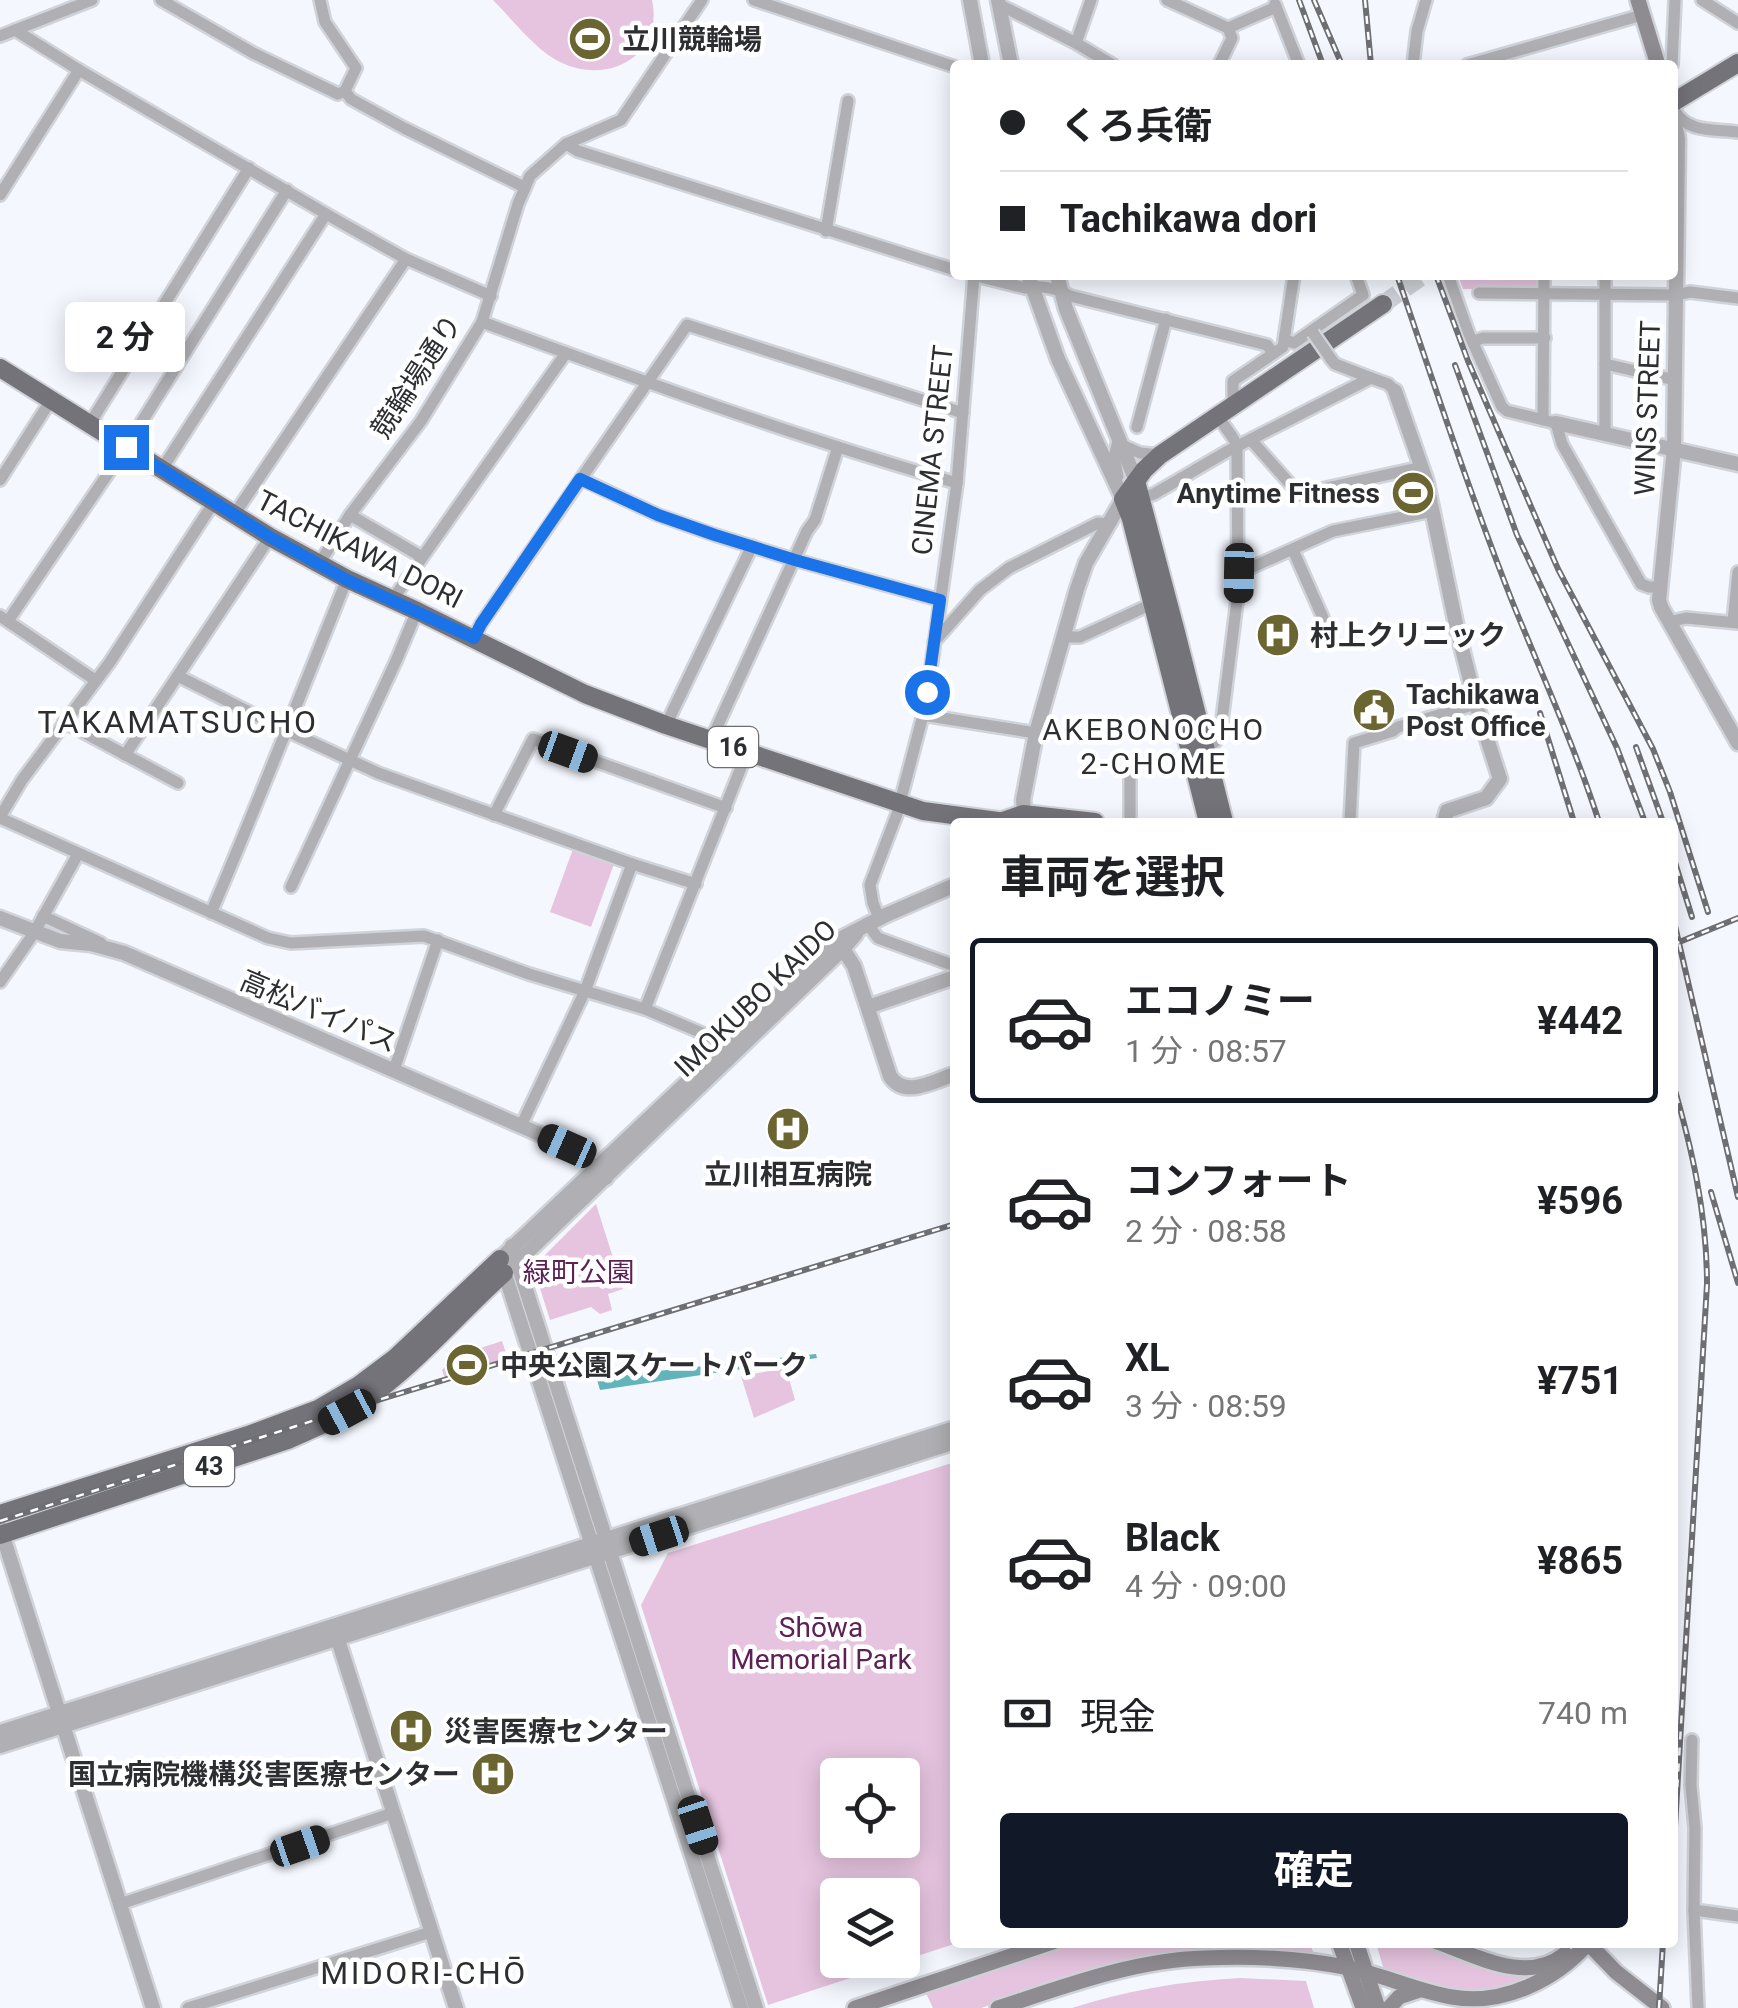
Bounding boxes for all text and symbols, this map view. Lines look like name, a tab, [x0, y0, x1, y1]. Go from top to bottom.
sports icon: 立川競輪場	[567, 16, 613, 62]
place label: 立川競輪場	[622, 23, 762, 56]
text: くろ兵衛	[1060, 104, 1212, 148]
text: Tachikawa dori	[1060, 197, 1317, 241]
callout: 2 分	[66, 302, 186, 372]
street label: 競輪場通り	[364, 309, 468, 444]
text: 2 分	[96, 318, 154, 356]
street label: WINS STREET	[1628, 320, 1667, 496]
street label: CINEMA STREET	[905, 343, 960, 557]
route end	[104, 425, 149, 470]
sports icon: Anytime Fitness	[1390, 470, 1436, 516]
place label: Anytime Fitness	[1177, 477, 1380, 510]
street label: TACHIKAWA DORI	[251, 483, 468, 616]
car	[1223, 543, 1255, 603]
hospital icon: 村上クリニック	[1255, 612, 1301, 658]
place label: 村上クリニック	[1310, 619, 1506, 652]
route start	[905, 670, 950, 715]
place label: Tachikawa Post Office	[1406, 678, 1546, 743]
public building icon: Tachikawa Post Office	[1351, 687, 1397, 733]
district label: TAKAMATSUCHO	[37, 703, 319, 741]
district label: AKEBONOCHO 2-CHOME	[1042, 712, 1266, 781]
road number: 16	[708, 727, 758, 767]
car	[535, 728, 601, 776]
text: 車両を選択	[1000, 851, 1225, 904]
street label: IMOKUBO KAIDO	[668, 913, 843, 1084]
street label: 高松バイパス	[235, 964, 402, 1059]
icon: car	[1005, 976, 1095, 1066]
text: エコノミー	[1125, 979, 1315, 1023]
text: ¥442	[1537, 999, 1623, 1043]
text: 1 分 · 08:57	[1125, 1032, 1287, 1070]
hospital icon: 立川相互病院	[765, 1106, 811, 1152]
car	[533, 1120, 601, 1172]
icon: car	[1005, 1156, 1095, 1246]
place label: 立川相互病院	[704, 1158, 872, 1191]
text: コンフォート	[1125, 1159, 1352, 1203]
text: ¥596	[1537, 1179, 1623, 1223]
text: 2 分 · 08:58	[1125, 1212, 1287, 1250]
park label: 緑町公園	[523, 1256, 635, 1289]
icon: car	[1005, 1336, 1095, 1426]
text: XL	[1125, 1336, 1170, 1380]
sports icon: 中央公園スケートパーク	[444, 1342, 490, 1388]
place label: 中央公園スケートパーク	[500, 1349, 808, 1382]
text: ¥751	[1537, 1359, 1623, 1403]
car	[313, 1385, 381, 1439]
text: 3 分 · 08:59	[1125, 1387, 1287, 1425]
road number: 43	[184, 1446, 234, 1486]
car	[626, 1512, 692, 1560]
icon: car	[1005, 1516, 1095, 1606]
text: Black	[1125, 1516, 1220, 1560]
text: ¥865	[1537, 1539, 1623, 1583]
text: 4 分 · 09:00	[1125, 1567, 1287, 1605]
park label: Shōwa Memorial Park	[730, 1611, 913, 1676]
icon: cash	[1000, 1686, 1055, 1741]
text: 740 m	[1538, 1694, 1628, 1732]
text: 現金	[1080, 1695, 1156, 1739]
hospital icon: 災害医療センター	[388, 1708, 434, 1754]
place label: 災害医療センター	[444, 1715, 668, 1748]
hospital icon: 国立病院機構災害医療センター	[470, 1751, 516, 1797]
place label: 国立病院機構災害医療センター	[68, 1758, 460, 1791]
map controls	[820, 1758, 920, 1978]
button: locate	[820, 1758, 920, 1858]
car	[674, 1792, 722, 1858]
button: 確定	[1000, 1813, 1628, 1928]
car	[267, 1822, 333, 1870]
button: layers	[820, 1878, 920, 1978]
district label: MIDORI-CHŌ	[320, 1954, 528, 1992]

